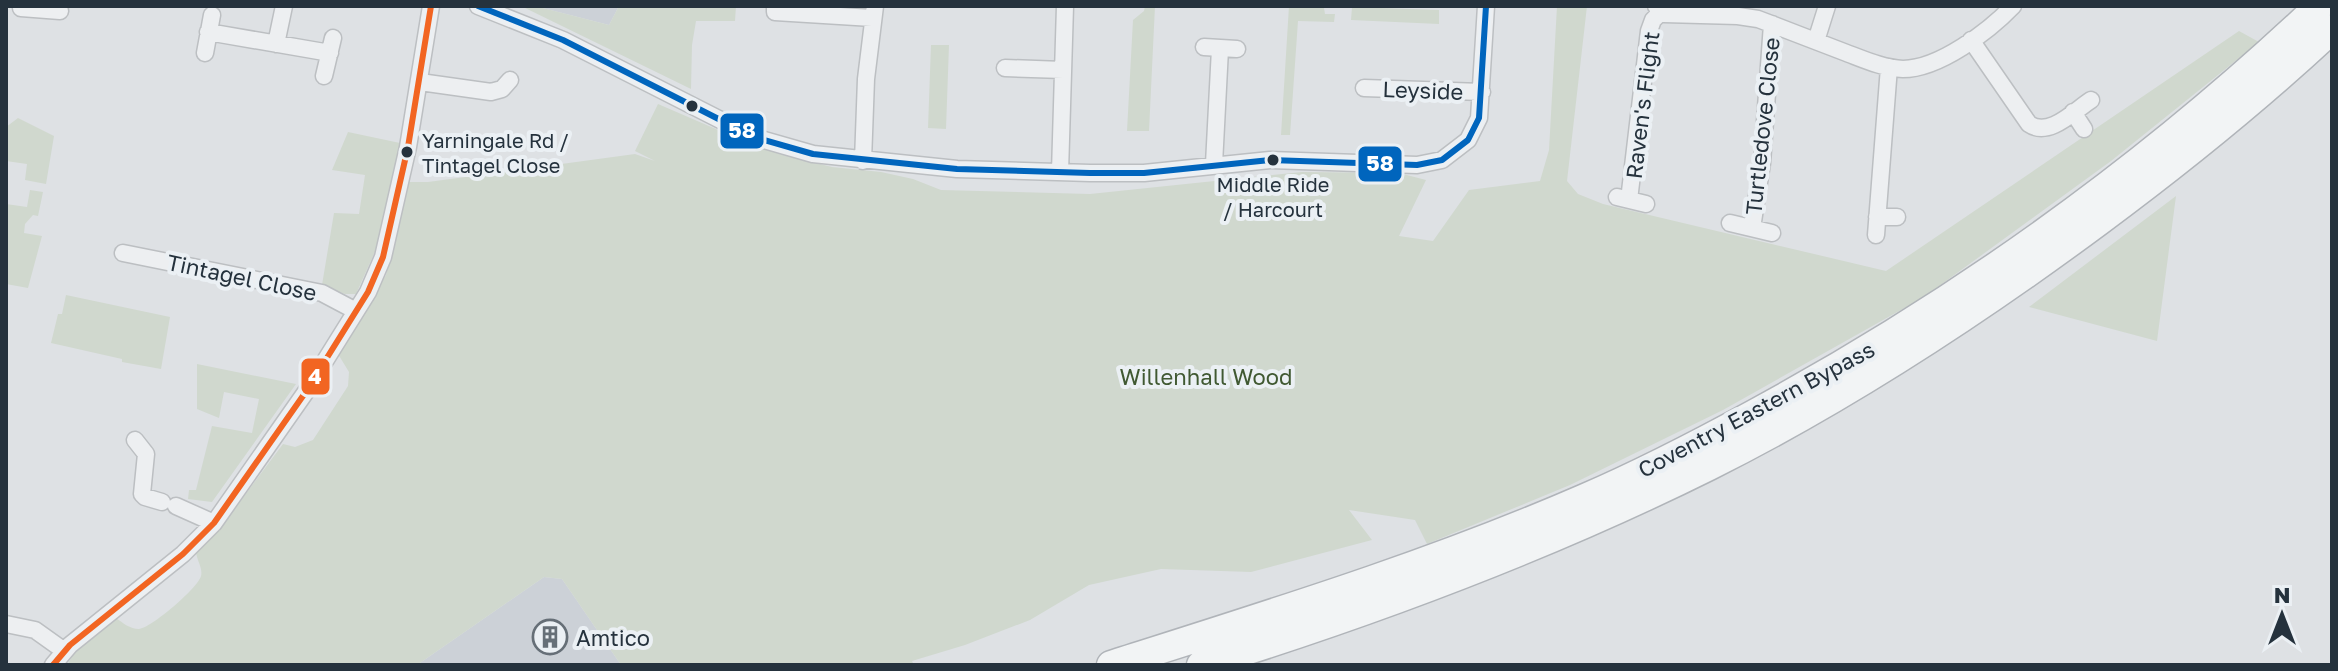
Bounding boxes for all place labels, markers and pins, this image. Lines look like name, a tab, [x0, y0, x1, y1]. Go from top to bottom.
unlabelled marker	[684, 98, 700, 114]
place label: Yarningale Rd / Tintagel Close	[422, 128, 569, 177]
marker: Yarningale Rd / Tintagel Close	[399, 144, 415, 160]
marker: Middle Ride / Harcourt	[1265, 152, 1281, 168]
place label: Middle Ride / Harcourt	[1217, 172, 1329, 221]
building icon: Amtico	[531, 618, 569, 656]
place label: Amtico	[576, 624, 650, 651]

